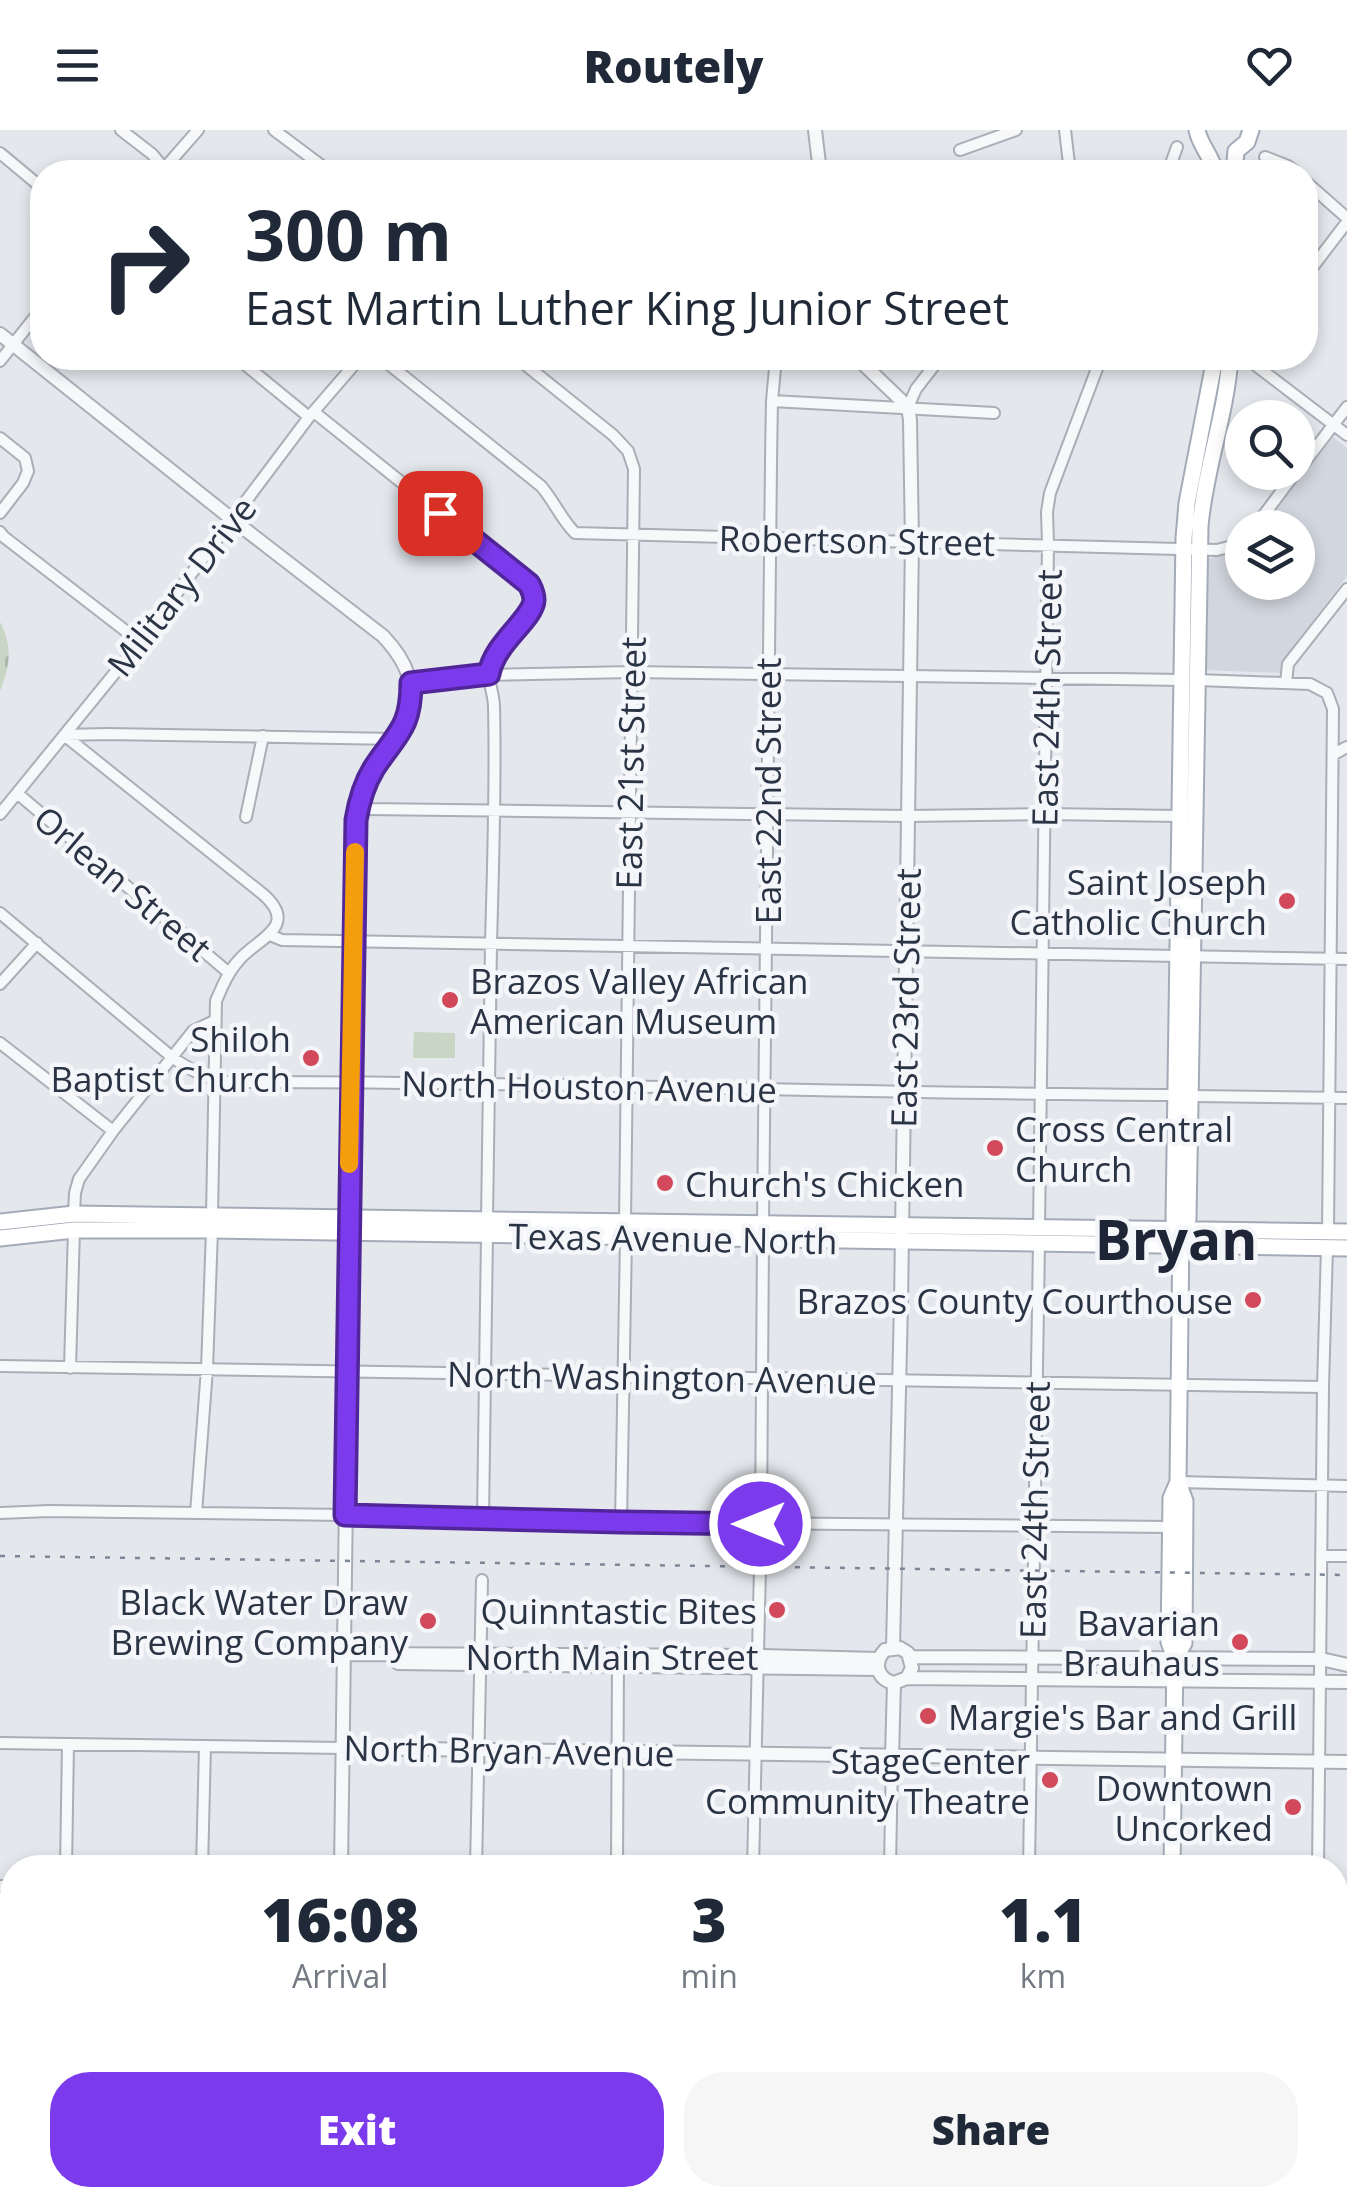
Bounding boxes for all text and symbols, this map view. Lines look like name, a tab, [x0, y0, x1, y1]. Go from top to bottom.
text: Routely	[584, 35, 763, 96]
icon: menu	[50, 38, 105, 93]
icon: heart	[1242, 38, 1297, 93]
text: 300 m	[245, 186, 452, 282]
icon: right	[80, 200, 210, 330]
text: East Martin Luther King Junior Street	[245, 277, 1009, 338]
map controls	[1225, 400, 1315, 600]
button: search	[1225, 400, 1315, 490]
pin	[398, 471, 483, 556]
street label: Military Drive	[96, 486, 266, 686]
icon: arrive	[413, 486, 468, 541]
button: layers	[1225, 510, 1315, 600]
street label: Robertson Street	[718, 514, 996, 566]
street label: East 24th Street	[1020, 569, 1072, 827]
street label: East 21st Street	[604, 636, 656, 890]
street label: East 22nd Street	[744, 658, 791, 924]
street label: Orlean Street	[24, 795, 222, 971]
place label: Saint Joseph Catholic Church	[1009, 858, 1267, 945]
street label: East 23rd Street	[879, 868, 931, 1128]
marker: Saint Joseph Catholic Church	[1276, 890, 1298, 912]
place label: Brazos Valley African American Museum	[470, 957, 809, 1044]
marker: Brazos Valley African American Museum	[439, 989, 461, 1011]
place label: Shiloh Baptist Church	[50, 1015, 291, 1102]
marker: Shiloh Baptist Church	[300, 1047, 322, 1069]
street label: North Houston Avenue	[401, 1059, 777, 1113]
place label: Cross Central Church	[1015, 1105, 1233, 1192]
marker: Cross Central Church	[984, 1137, 1006, 1159]
place label: Church's Chicken	[685, 1160, 965, 1207]
marker: Church's Chicken	[654, 1172, 676, 1194]
district label: Bryan	[1095, 1201, 1257, 1276]
street label: Texas Avenue North	[508, 1212, 838, 1264]
place label: Brazos County Courthouse	[797, 1277, 1233, 1324]
marker: Brazos County Courthouse	[1242, 1289, 1264, 1311]
street label: North Washington Avenue	[447, 1350, 877, 1404]
street label: East 24th Street	[1008, 1381, 1060, 1639]
position arrow	[708, 1472, 812, 1576]
place label: Black Water Draw Brewing Company	[111, 1578, 408, 1665]
place label: Quinntastic Bites	[481, 1587, 757, 1634]
marker: Quinntastic Bites	[766, 1599, 788, 1621]
place label: Bavarian Brauhaus	[1063, 1599, 1220, 1686]
marker: Black Water Draw Brewing Company	[417, 1610, 439, 1632]
marker: Bavarian Brauhaus	[1229, 1631, 1251, 1653]
street label: North Main Street	[466, 1633, 758, 1680]
place label: Margie's Bar and Grill	[948, 1693, 1297, 1740]
marker: Margie's Bar and Grill	[917, 1705, 939, 1727]
street label: North Bryan Avenue	[343, 1724, 675, 1776]
place label: StageCenter Community Theatre	[705, 1737, 1030, 1824]
place label: Downtown Uncorked	[1096, 1764, 1273, 1851]
marker: StageCenter Community Theatre	[1039, 1769, 1061, 1791]
marker: Downtown Uncorked	[1282, 1796, 1304, 1818]
text: 16:08	[261, 1878, 419, 1960]
text: 3	[692, 1878, 727, 1960]
text: 1.1	[999, 1878, 1087, 1960]
text: Arrival	[292, 1954, 388, 1997]
text: min	[680, 1954, 738, 1997]
text: km	[1020, 1954, 1066, 1997]
button: Exit	[50, 2072, 664, 2187]
button: Share	[684, 2072, 1298, 2187]

